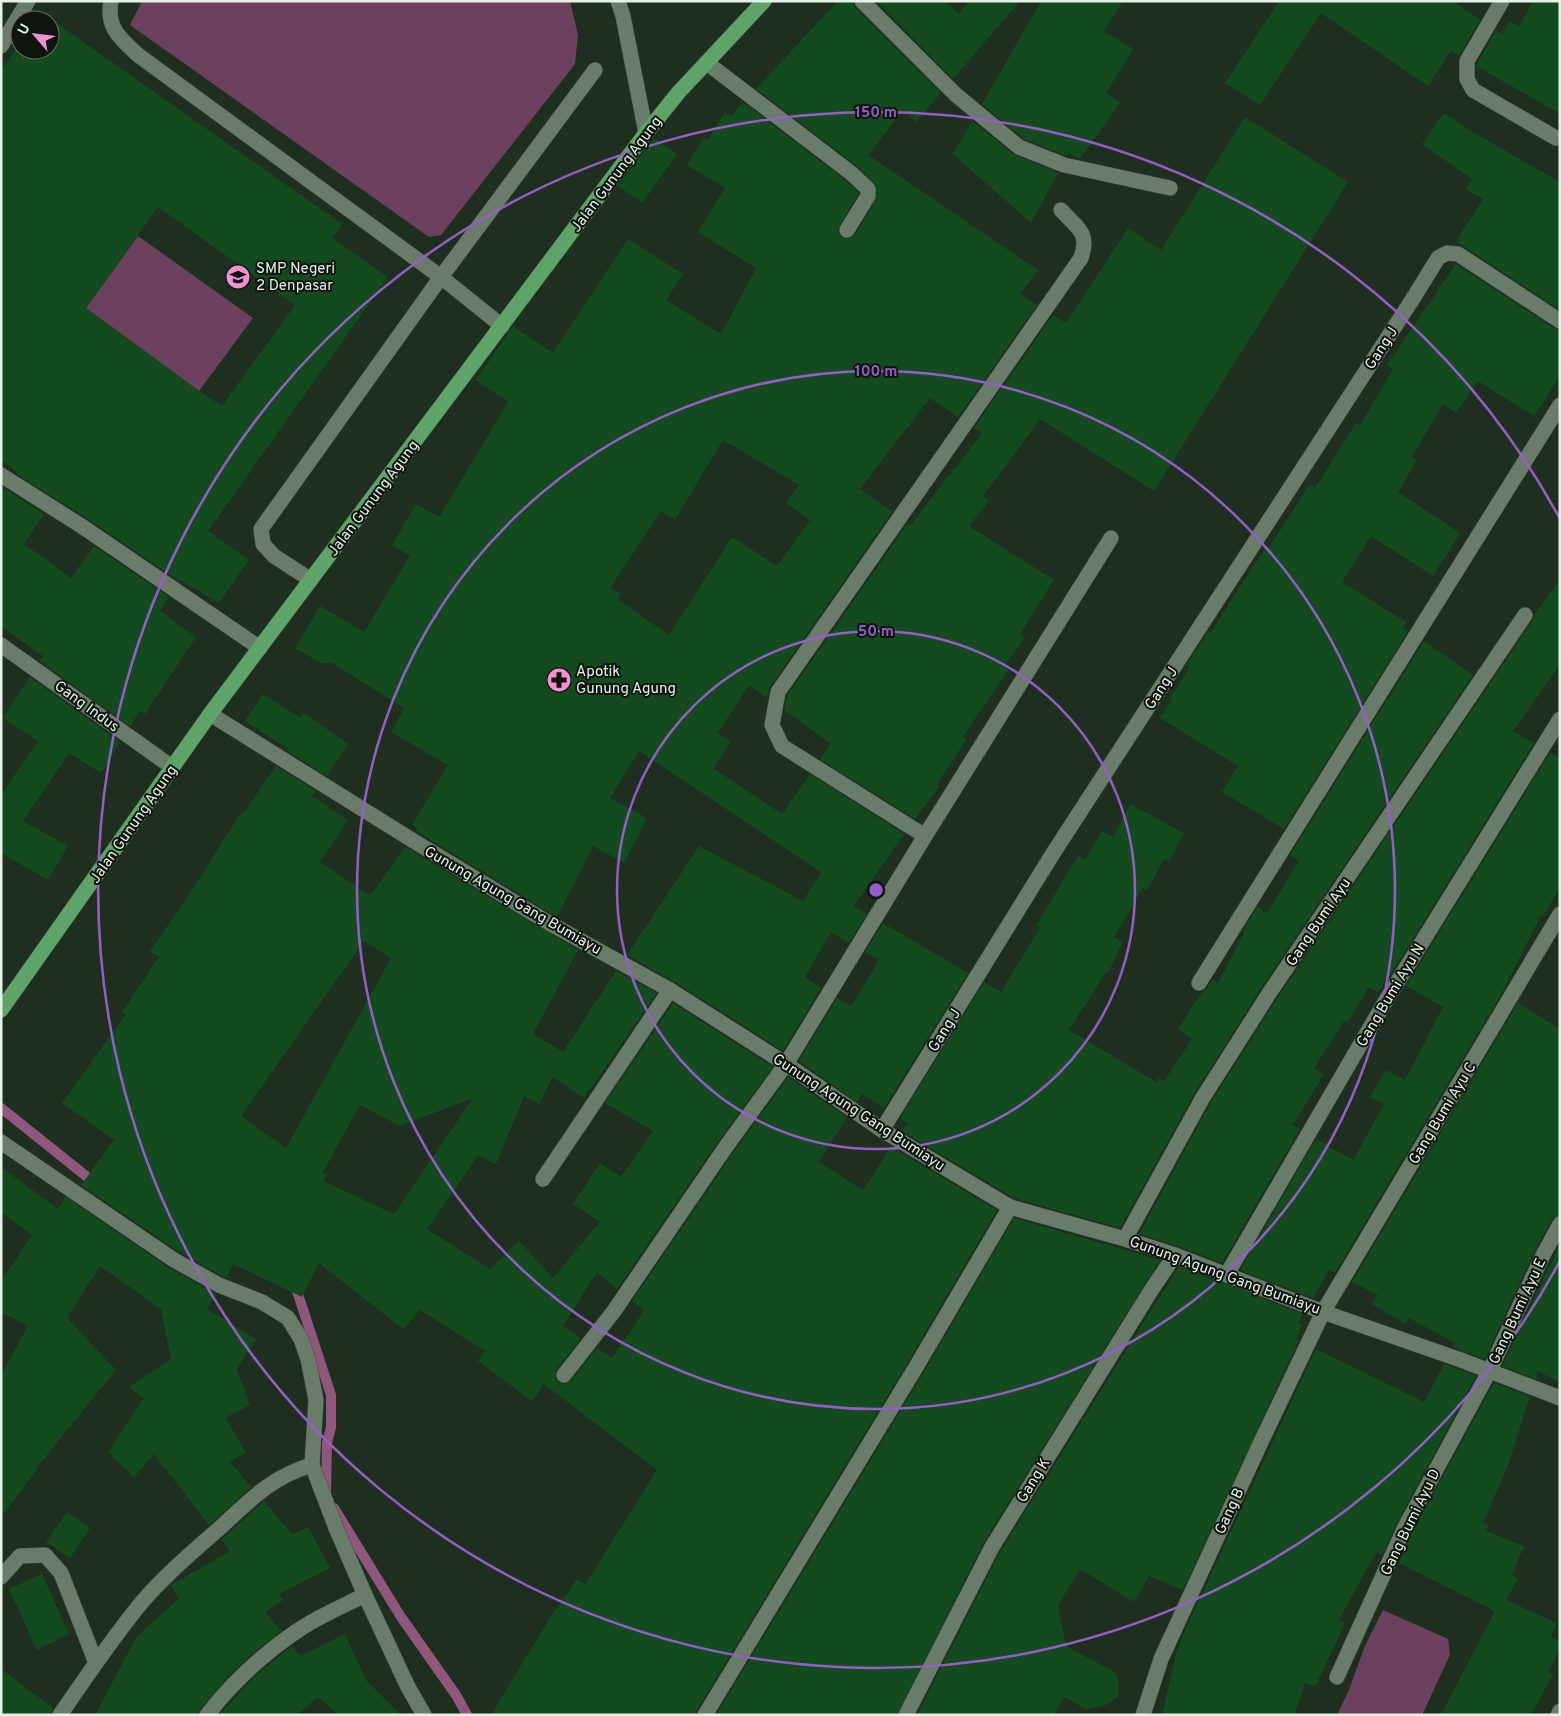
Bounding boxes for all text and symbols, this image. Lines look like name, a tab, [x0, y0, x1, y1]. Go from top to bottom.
north arrow	[10, 10, 60, 60]
text: U	[15, 21, 35, 38]
text: 150 m	[855, 104, 897, 123]
street label: Jalan Gunung Agung	[567, 113, 667, 237]
place label: SMP Negeri 2 Denpasar	[256, 260, 335, 296]
school or university icon: SMP Negeri 2 Denpasar	[225, 264, 251, 290]
street label: Gang J	[1361, 324, 1403, 374]
text: 100 m	[855, 363, 897, 382]
street label: Jalan Gunung Agung	[324, 437, 424, 561]
text: 50 m	[858, 623, 894, 642]
place label: Apotik Gunung Agung	[576, 663, 676, 699]
street label: Gang J	[1141, 664, 1183, 714]
pharmacy icon: Apotik Gunung Agung	[546, 667, 572, 693]
street label: Gang Indus	[50, 677, 122, 737]
street label: Jalan Gunung Agung	[86, 762, 182, 888]
street label: Gunung Agung Gang Bumiayu	[420, 843, 604, 960]
street label: Gang Bumi Ayu	[1283, 875, 1356, 971]
centre of rings	[867, 881, 885, 899]
street label: Gang Bumi Ayu N	[1353, 941, 1430, 1051]
street label: Gang J	[925, 1006, 966, 1056]
street label: Gunung Agung Gang Bumiayu	[768, 1050, 948, 1176]
street label: Gang Bumi Ayu C	[1405, 1059, 1481, 1168]
street label: Gunung Agung Gang Bumiayu	[1126, 1233, 1323, 1320]
street label: Gang Bumi Ayu E	[1485, 1255, 1551, 1368]
street label: Gang K	[1013, 1455, 1055, 1507]
street label: Gang Bumi Ayu D	[1377, 1466, 1445, 1579]
street label: Gang B	[1211, 1485, 1249, 1538]

